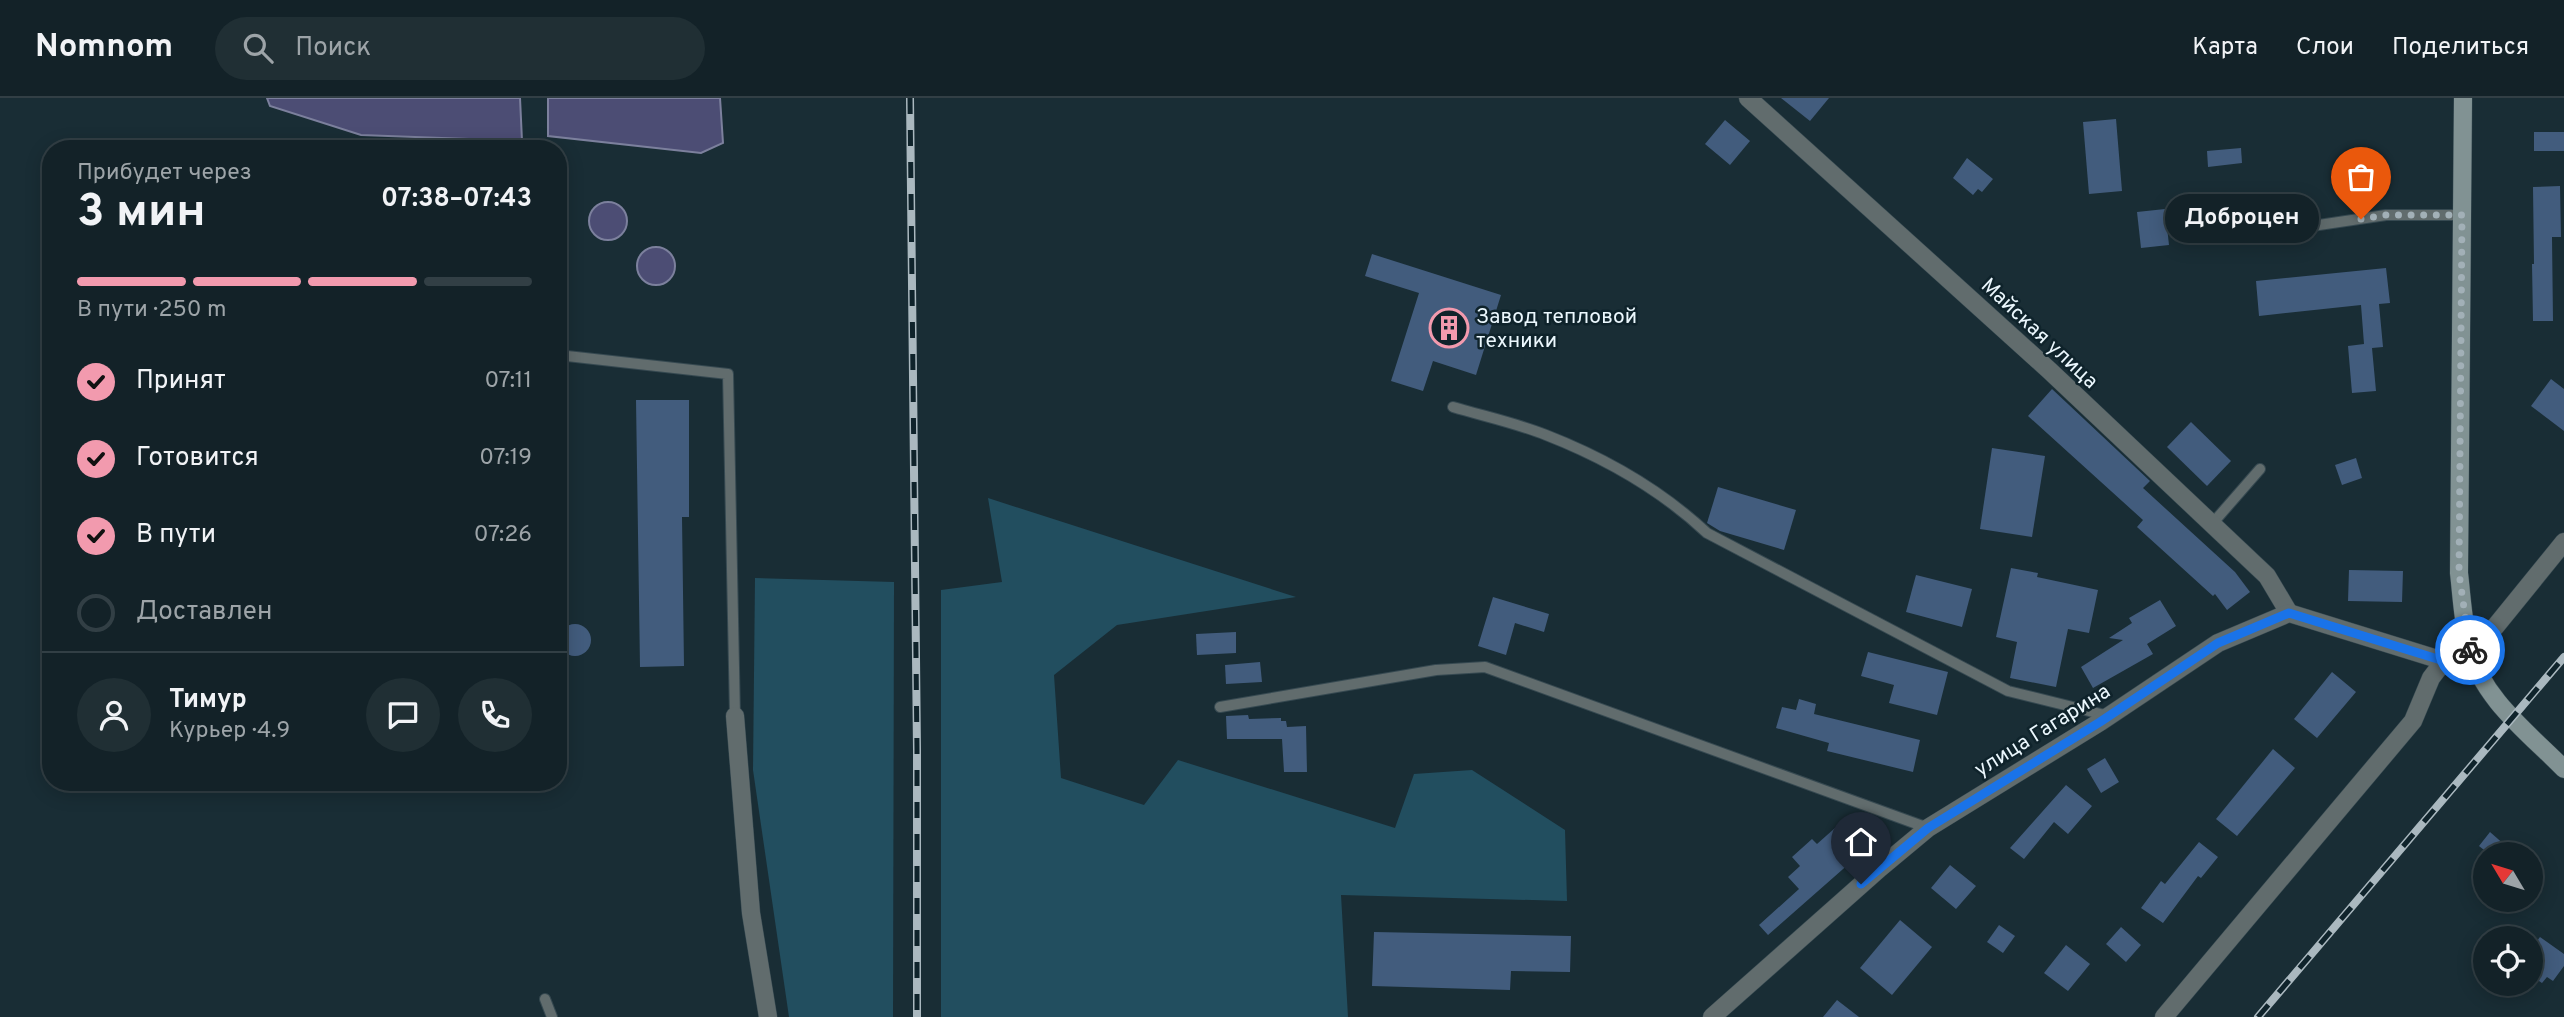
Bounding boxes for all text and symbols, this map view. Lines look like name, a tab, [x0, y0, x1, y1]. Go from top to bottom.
search box	[215, 17, 705, 80]
text: Nomnom	[35, 27, 173, 69]
icon: search	[239, 29, 277, 67]
text: Поиск	[295, 32, 371, 65]
text: Карта	[2192, 33, 2258, 63]
text: Слои	[2296, 33, 2354, 63]
text: Поделиться	[2392, 33, 2529, 63]
pin	[2331, 147, 2391, 219]
icon: bag	[2342, 158, 2380, 196]
text: Прибудет через	[77, 159, 252, 188]
text: 07:38–07:43	[381, 183, 532, 216]
text: 3 мин	[77, 184, 206, 243]
callout: Доброцен	[2165, 194, 2319, 244]
text: Доброцен	[2185, 204, 2299, 233]
street label: Майская улица	[1975, 273, 2103, 395]
text: В пути · 250 m	[77, 296, 227, 325]
place label: Завод тепловой техники	[1476, 304, 1637, 355]
building icon: Завод тепловой техники	[1428, 307, 1470, 349]
icon: check	[77, 363, 115, 401]
text: Принят	[136, 365, 226, 398]
text: 07:11	[485, 367, 532, 396]
icon: check	[77, 440, 115, 478]
text: Готовится	[136, 442, 259, 475]
text: 07:19	[479, 444, 532, 473]
icon: check	[77, 517, 115, 555]
text: В пути	[136, 519, 216, 552]
text: 07:26	[474, 521, 532, 550]
text: Доставлен	[136, 596, 272, 629]
courier	[2435, 615, 2505, 685]
icon: bike	[2451, 631, 2489, 669]
button: person	[77, 678, 151, 752]
button: chat	[366, 678, 440, 752]
button: phone	[458, 678, 532, 752]
street label: улица Гагарина	[1970, 679, 2116, 784]
text: Тимур	[169, 684, 247, 717]
text: Курьер · 4.9	[169, 717, 290, 746]
pin	[1831, 812, 1891, 884]
icon: home	[1842, 823, 1880, 861]
north arrow	[2473, 842, 2543, 912]
map controls	[2473, 842, 2543, 996]
button: locate	[2473, 926, 2543, 996]

